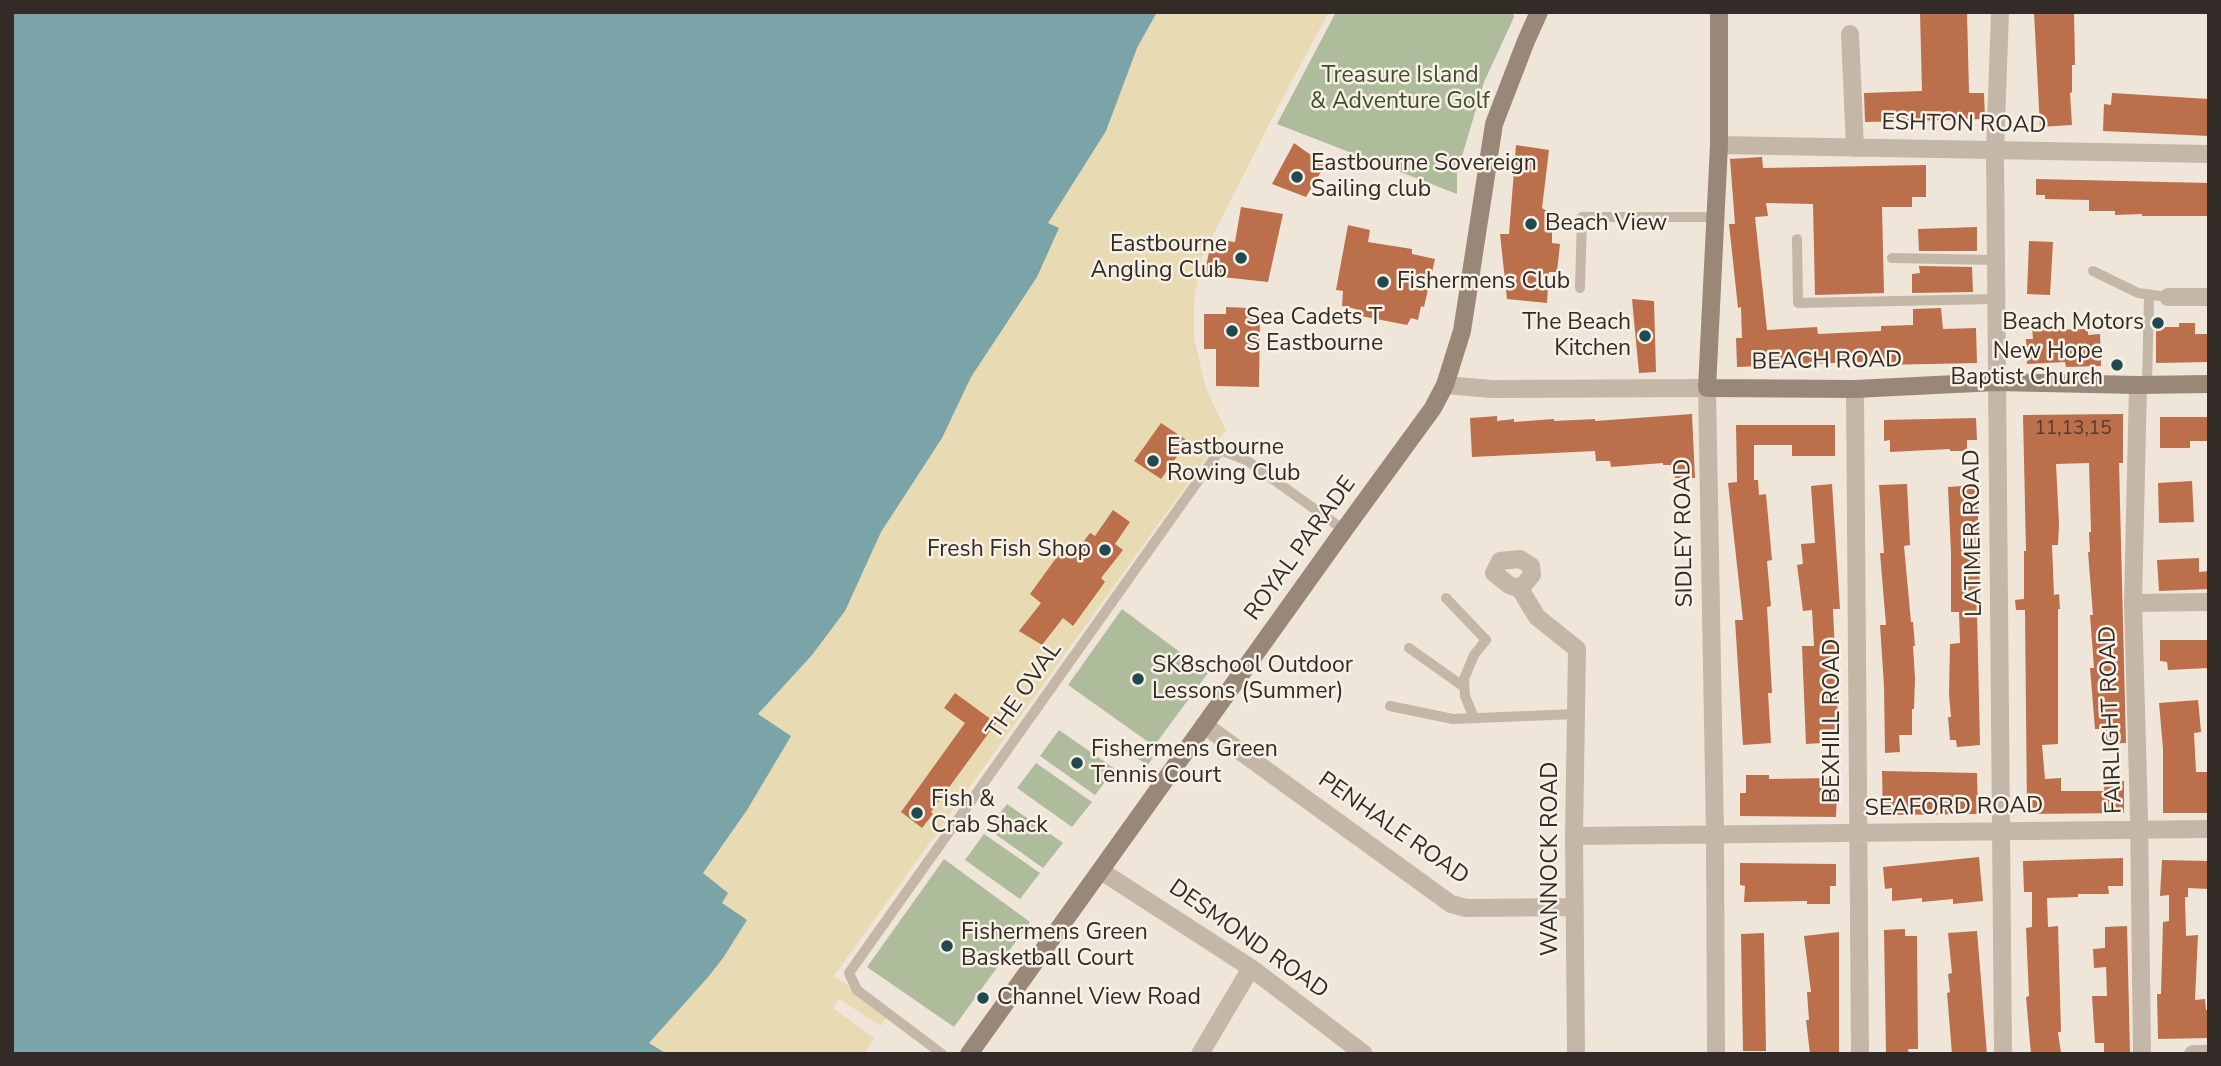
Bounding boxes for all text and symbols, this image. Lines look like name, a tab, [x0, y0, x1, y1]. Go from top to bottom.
park label: Treasure Island & Adventure Golf	[1310, 62, 1490, 116]
street label: ESHTON ROAD	[1881, 110, 2047, 140]
place label: Eastbourne Sovereign Sailing club	[1311, 150, 1537, 204]
marker: Eastbourne Sovereign Sailing club	[1289, 169, 1305, 185]
place label: Beach View	[1545, 210, 1667, 238]
marker: Beach View	[1523, 216, 1539, 232]
place label: Eastbourne Angling Club	[1090, 231, 1227, 285]
marker: Eastbourne Angling Club	[1233, 250, 1249, 266]
place label: Fishermens Club	[1397, 268, 1570, 296]
marker: Fishermens Club	[1375, 274, 1391, 290]
place label: Sea Cadets T S Eastbourne	[1246, 304, 1383, 358]
place label: The Beach Kitchen	[1522, 309, 1631, 363]
place label: Beach Motors	[2002, 309, 2144, 337]
marker: Beach Motors	[2150, 315, 2166, 331]
marker: Sea Cadets T S Eastbourne	[1224, 323, 1240, 339]
marker: The Beach Kitchen	[1637, 328, 1653, 344]
place label: New Hope Baptist Church	[1950, 338, 2103, 392]
street label: BEACH ROAD	[1752, 347, 1902, 377]
marker: New Hope Baptist Church	[2109, 357, 2125, 373]
house number: 11,13,15	[2034, 418, 2112, 440]
place label: Eastbourne Rowing Club	[1167, 434, 1300, 488]
street label: LATIMER ROAD	[1959, 449, 1989, 617]
marker: Eastbourne Rowing Club	[1145, 453, 1161, 469]
street label: SIDLEY ROAD	[1670, 458, 1700, 608]
street label: ROYAL PARADE	[1239, 472, 1363, 626]
place label: Fresh Fish Shop	[927, 536, 1091, 564]
marker: Fresh Fish Shop	[1097, 542, 1113, 558]
street label: FAIRLIGHT ROAD	[2095, 626, 2129, 814]
street label: THE OVAL	[982, 637, 1068, 745]
street label: BEXHILL ROAD	[1819, 639, 1847, 803]
place label: SK8school Outdoor Lessons (Summer)	[1152, 652, 1353, 706]
marker: SK8school Outdoor Lessons (Summer)	[1130, 671, 1146, 687]
place label: Fishermens Green Tennis Court	[1091, 736, 1278, 790]
marker: Fishermens Green Tennis Court	[1069, 755, 1085, 771]
street label: WANNOCK ROAD	[1537, 762, 1565, 956]
street label: PENHALE ROAD	[1312, 767, 1474, 891]
place label: Fish & Crab Shack	[931, 786, 1048, 840]
street label: SEAFORD ROAD	[1864, 793, 2044, 823]
marker: Fish & Crab Shack	[909, 805, 925, 821]
street label: DESMOND ROAD	[1163, 875, 1333, 1005]
place label: Fishermens Green Basketball Court	[961, 919, 1148, 973]
marker: Fishermens Green Basketball Court	[939, 938, 955, 954]
place label: Channel View Road	[997, 984, 1201, 1012]
marker: Channel View Road	[975, 990, 991, 1006]

